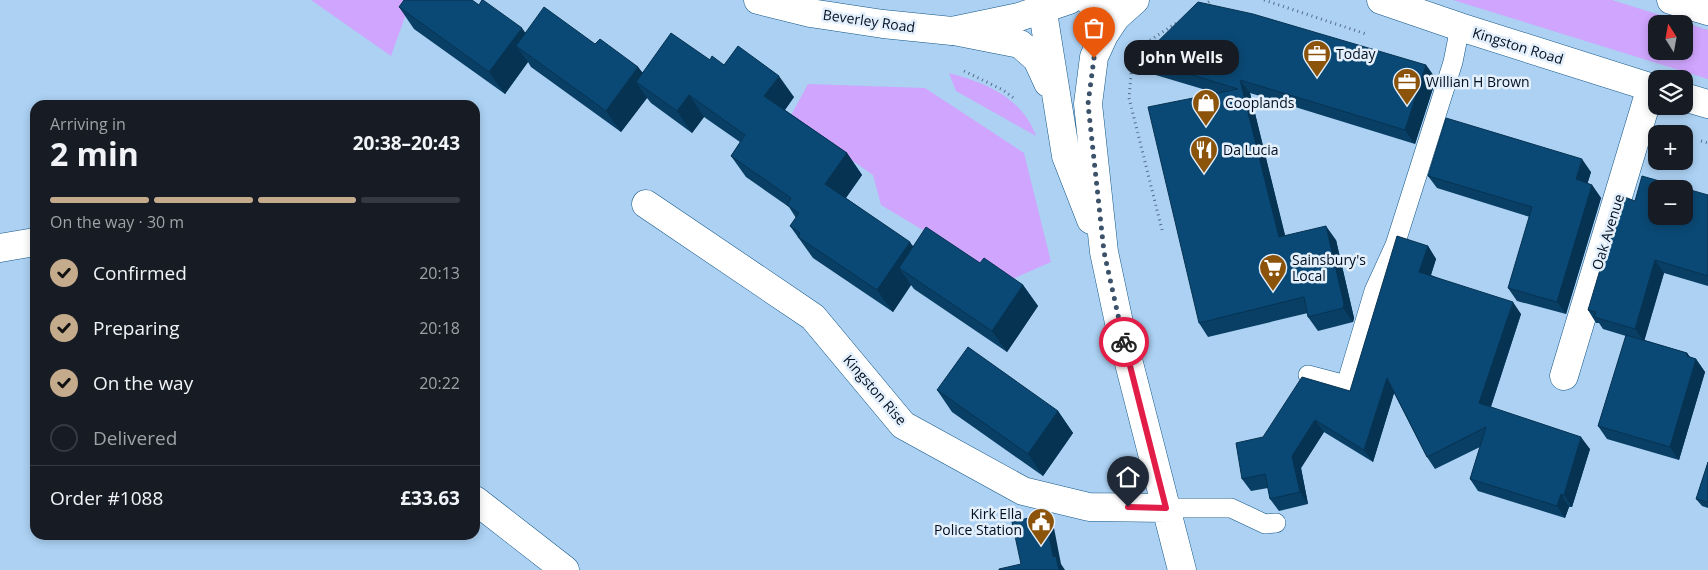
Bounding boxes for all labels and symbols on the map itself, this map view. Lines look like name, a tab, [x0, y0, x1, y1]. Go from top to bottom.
street label: Beverley Road	[822, 5, 916, 36]
pin	[1073, 7, 1115, 58]
north arrow	[1648, 15, 1692, 60]
street label: Kingston Road	[1470, 23, 1566, 68]
office icon: Today	[1302, 39, 1332, 78]
callout: John Wells	[1124, 40, 1239, 76]
place label: Today	[1336, 44, 1376, 63]
office icon: Willian H Brown	[1392, 67, 1422, 106]
place label: Willian H Brown	[1426, 72, 1530, 91]
shop icon: Cooplands	[1191, 88, 1221, 127]
place label: Cooplands	[1225, 93, 1295, 112]
restaurant icon: Da Lucia	[1189, 135, 1219, 174]
place label: Da Lucia	[1223, 140, 1279, 159]
street label: Oak Avenue	[1587, 191, 1628, 272]
place label: Sainsbury's Local	[1292, 250, 1366, 285]
supermarket icon: Sainsbury's Local	[1258, 253, 1288, 292]
courier	[1099, 317, 1149, 367]
street label: Kingston Rise	[840, 350, 911, 429]
pin	[1107, 456, 1149, 507]
place label: Kirk Ella Police Station	[934, 504, 1022, 539]
public building icon: Kirk Ella Police Station	[1026, 507, 1056, 546]

